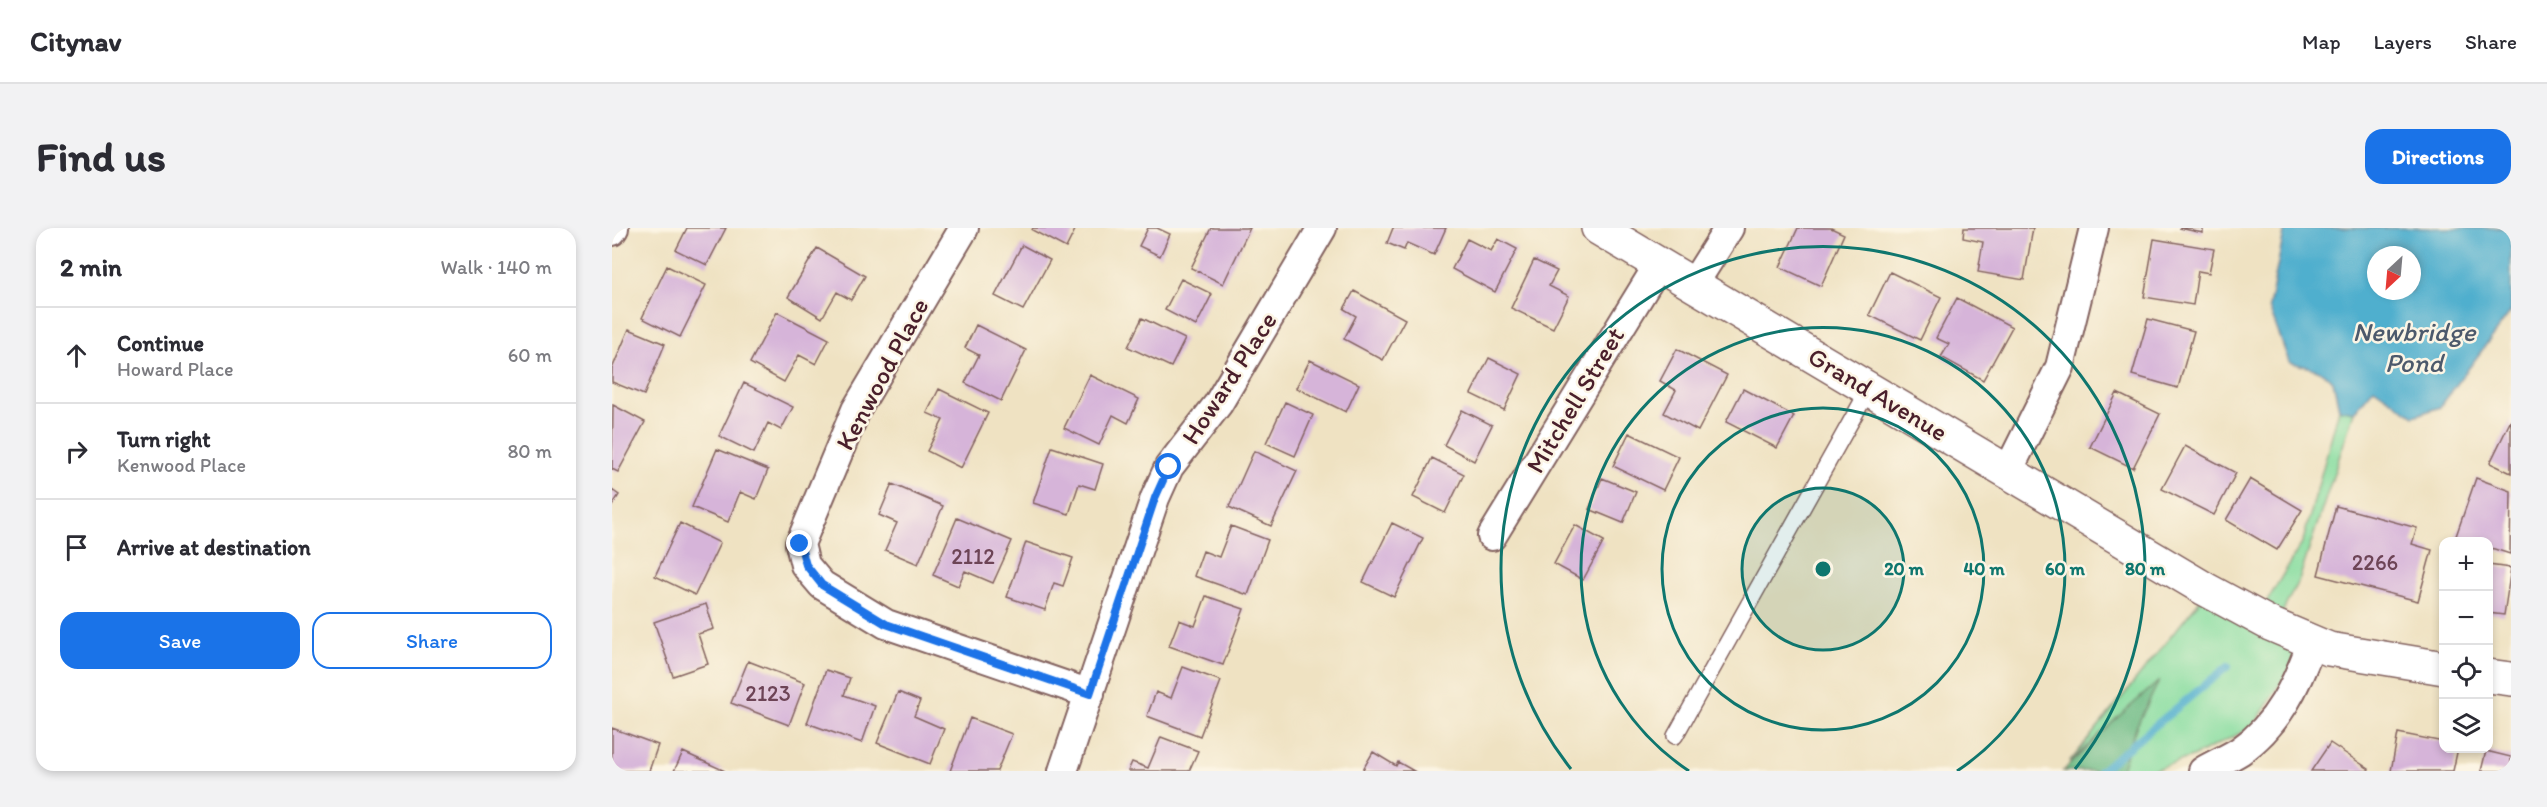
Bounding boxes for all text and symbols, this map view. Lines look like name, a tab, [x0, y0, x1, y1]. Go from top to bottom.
text: Citynav	[30, 24, 121, 58]
text: Map	[2302, 29, 2341, 54]
text: Layers	[2374, 29, 2432, 54]
text: Share	[2465, 29, 2517, 54]
button: Directions	[2365, 129, 2511, 184]
text: Find us	[36, 131, 166, 182]
north arrow	[2367, 246, 2421, 300]
text: 2 min	[60, 251, 122, 283]
text: Walk · 140 m	[441, 255, 552, 279]
street label: Kenwood Place	[829, 292, 935, 456]
street label: Howard Place	[1174, 306, 1284, 450]
water label: Newbridge Pond	[2353, 315, 2476, 379]
street label: Mitchell Street	[1519, 321, 1631, 479]
text: Continue	[117, 330, 204, 357]
icon: ahead	[60, 339, 93, 372]
street label: Grand Avenue	[1802, 340, 1954, 448]
text: 60 m	[508, 343, 552, 367]
text: Howard Place	[117, 357, 234, 381]
text: Turn right	[117, 426, 211, 453]
icon: right	[60, 435, 93, 468]
text: 80 m	[507, 439, 552, 463]
text: Kenwood Place	[117, 453, 246, 477]
route start	[1155, 453, 1181, 479]
route end	[786, 530, 812, 556]
icon: arrive	[60, 531, 93, 564]
text: Arrive at destination	[117, 534, 311, 561]
map controls	[2439, 537, 2493, 753]
button: +	[2439, 537, 2493, 591]
house number: 2112	[951, 543, 995, 570]
house number: 2266	[2352, 549, 2398, 576]
text: 20 m	[1884, 558, 1925, 580]
text: 40 m	[1963, 558, 2005, 580]
text: 60 m	[2045, 558, 2086, 580]
text: 80 m	[2125, 558, 2166, 580]
centre of rings	[1813, 559, 1833, 579]
button: −	[2439, 591, 2493, 645]
button: Save	[60, 612, 300, 669]
button: Share	[312, 612, 552, 669]
button: locate	[2439, 645, 2493, 699]
house number: 2123	[745, 680, 791, 707]
button: layers	[2439, 699, 2493, 753]

